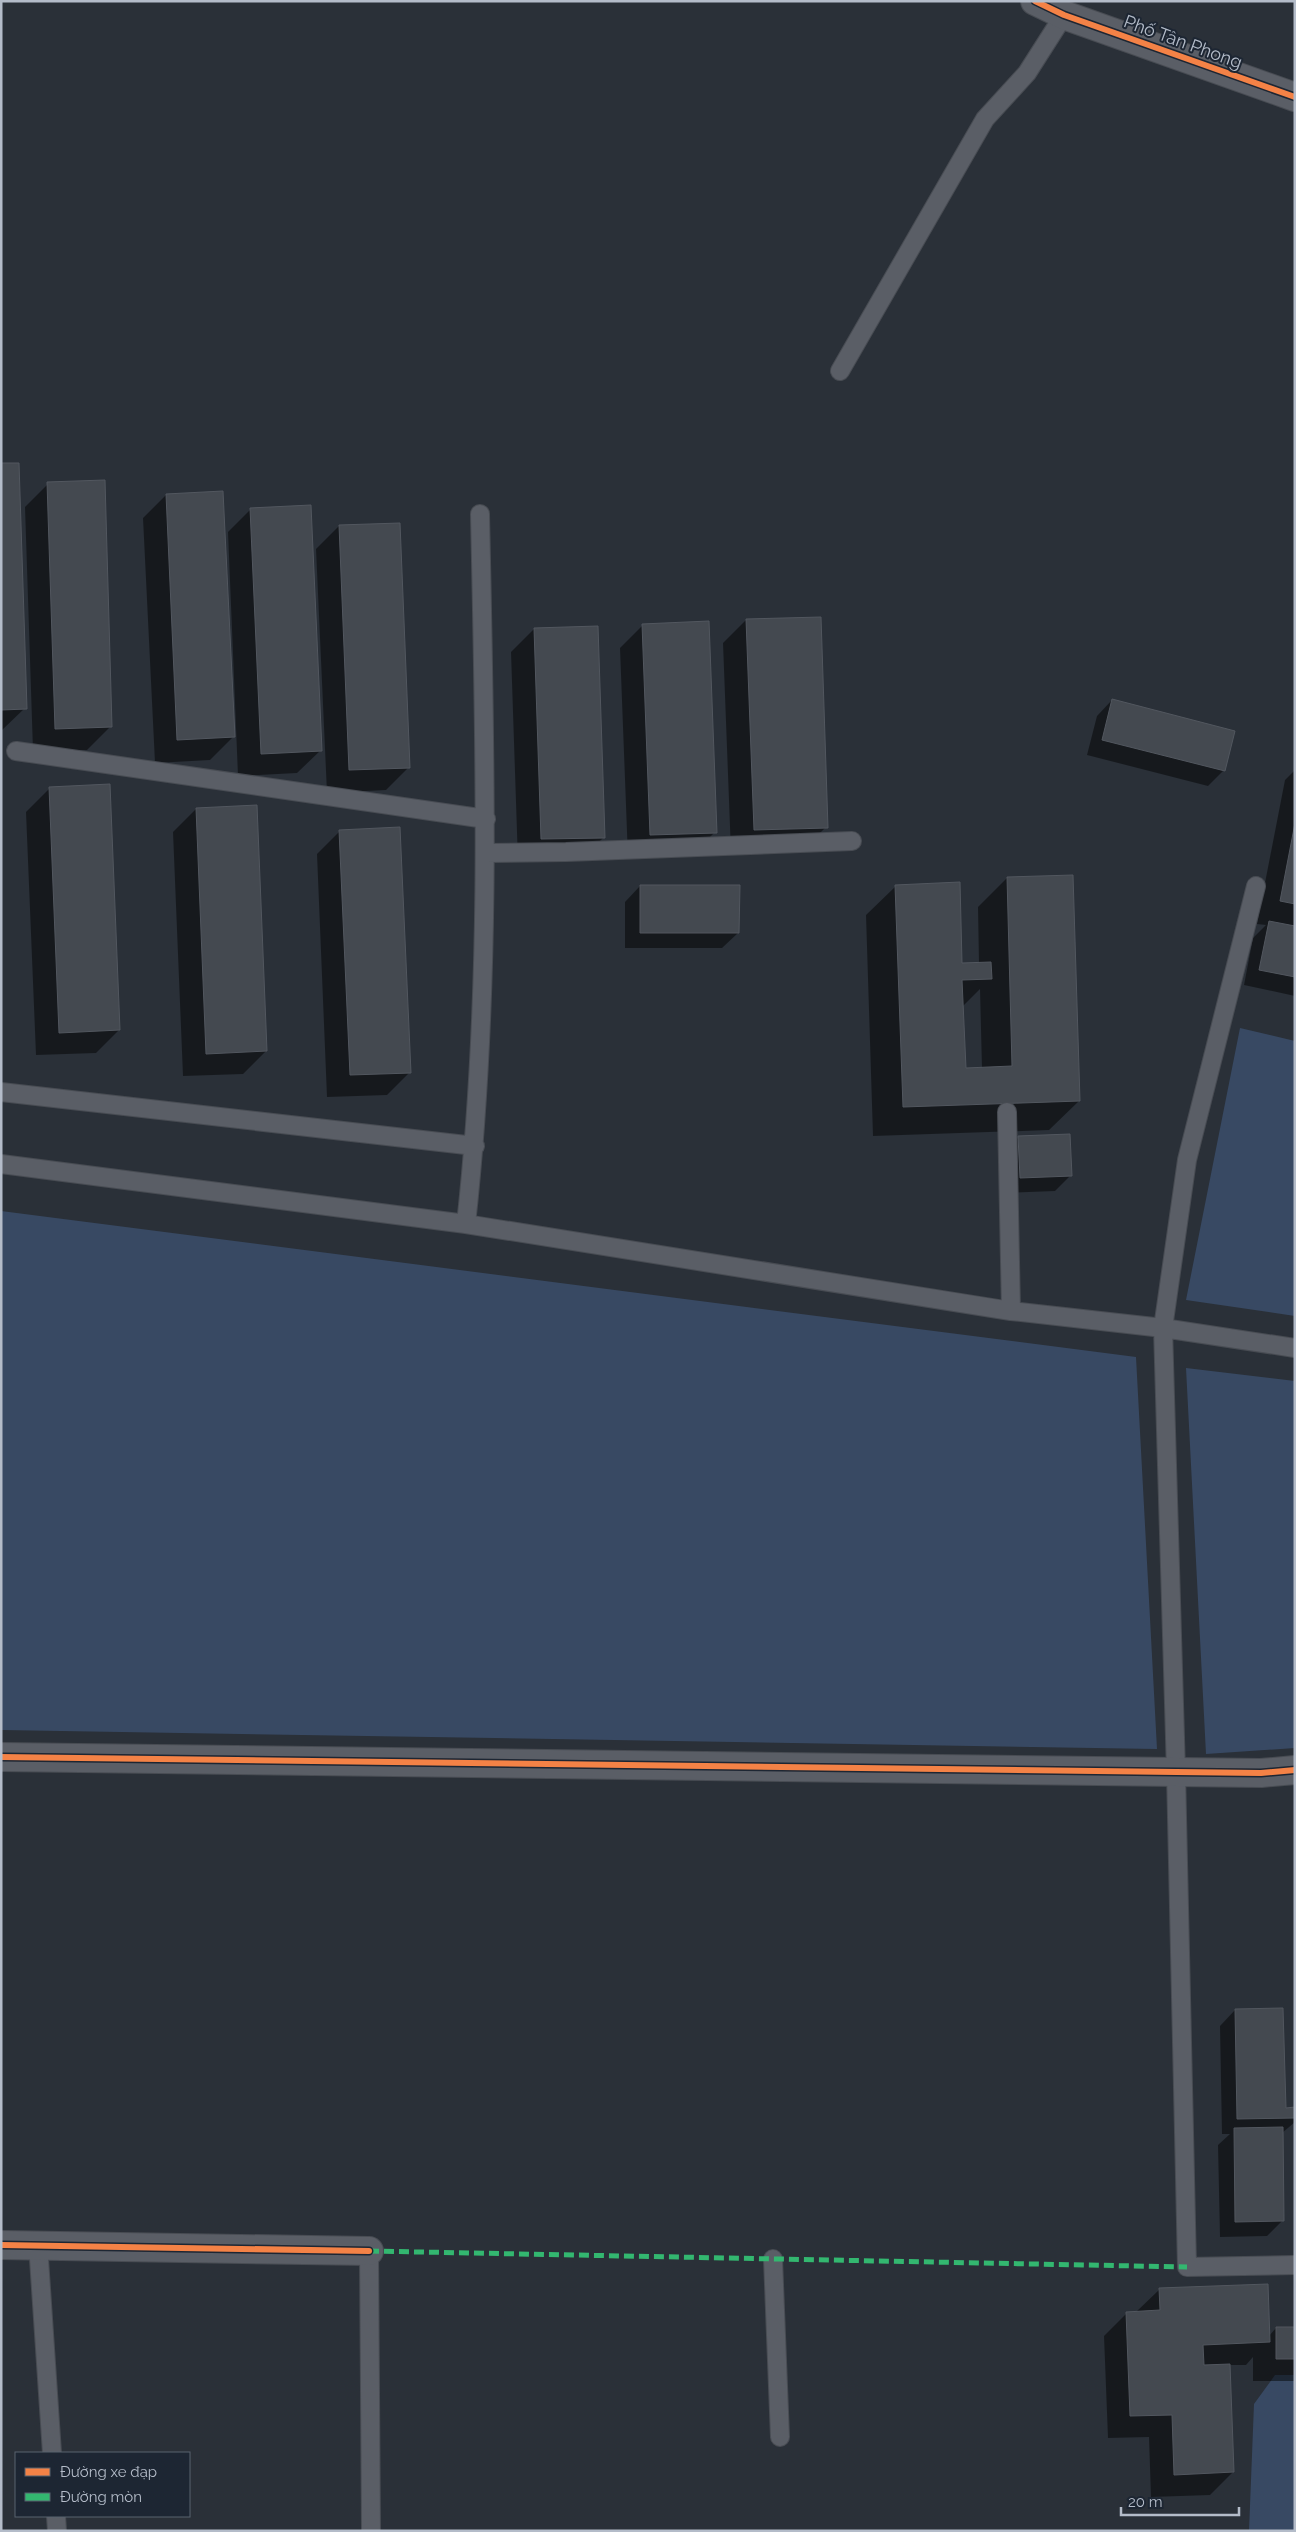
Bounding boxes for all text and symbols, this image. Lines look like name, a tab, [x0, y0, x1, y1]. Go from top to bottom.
street label: Phố Tân Phong	[1121, 10, 1245, 73]
legend	[15, 2452, 190, 2517]
text: Đường xe đạp	[60, 2463, 157, 2481]
scale bar	[1121, 2484, 1238, 2516]
text: Đường mòn	[60, 2488, 142, 2506]
text: 20 m	[1128, 2493, 1163, 2511]

